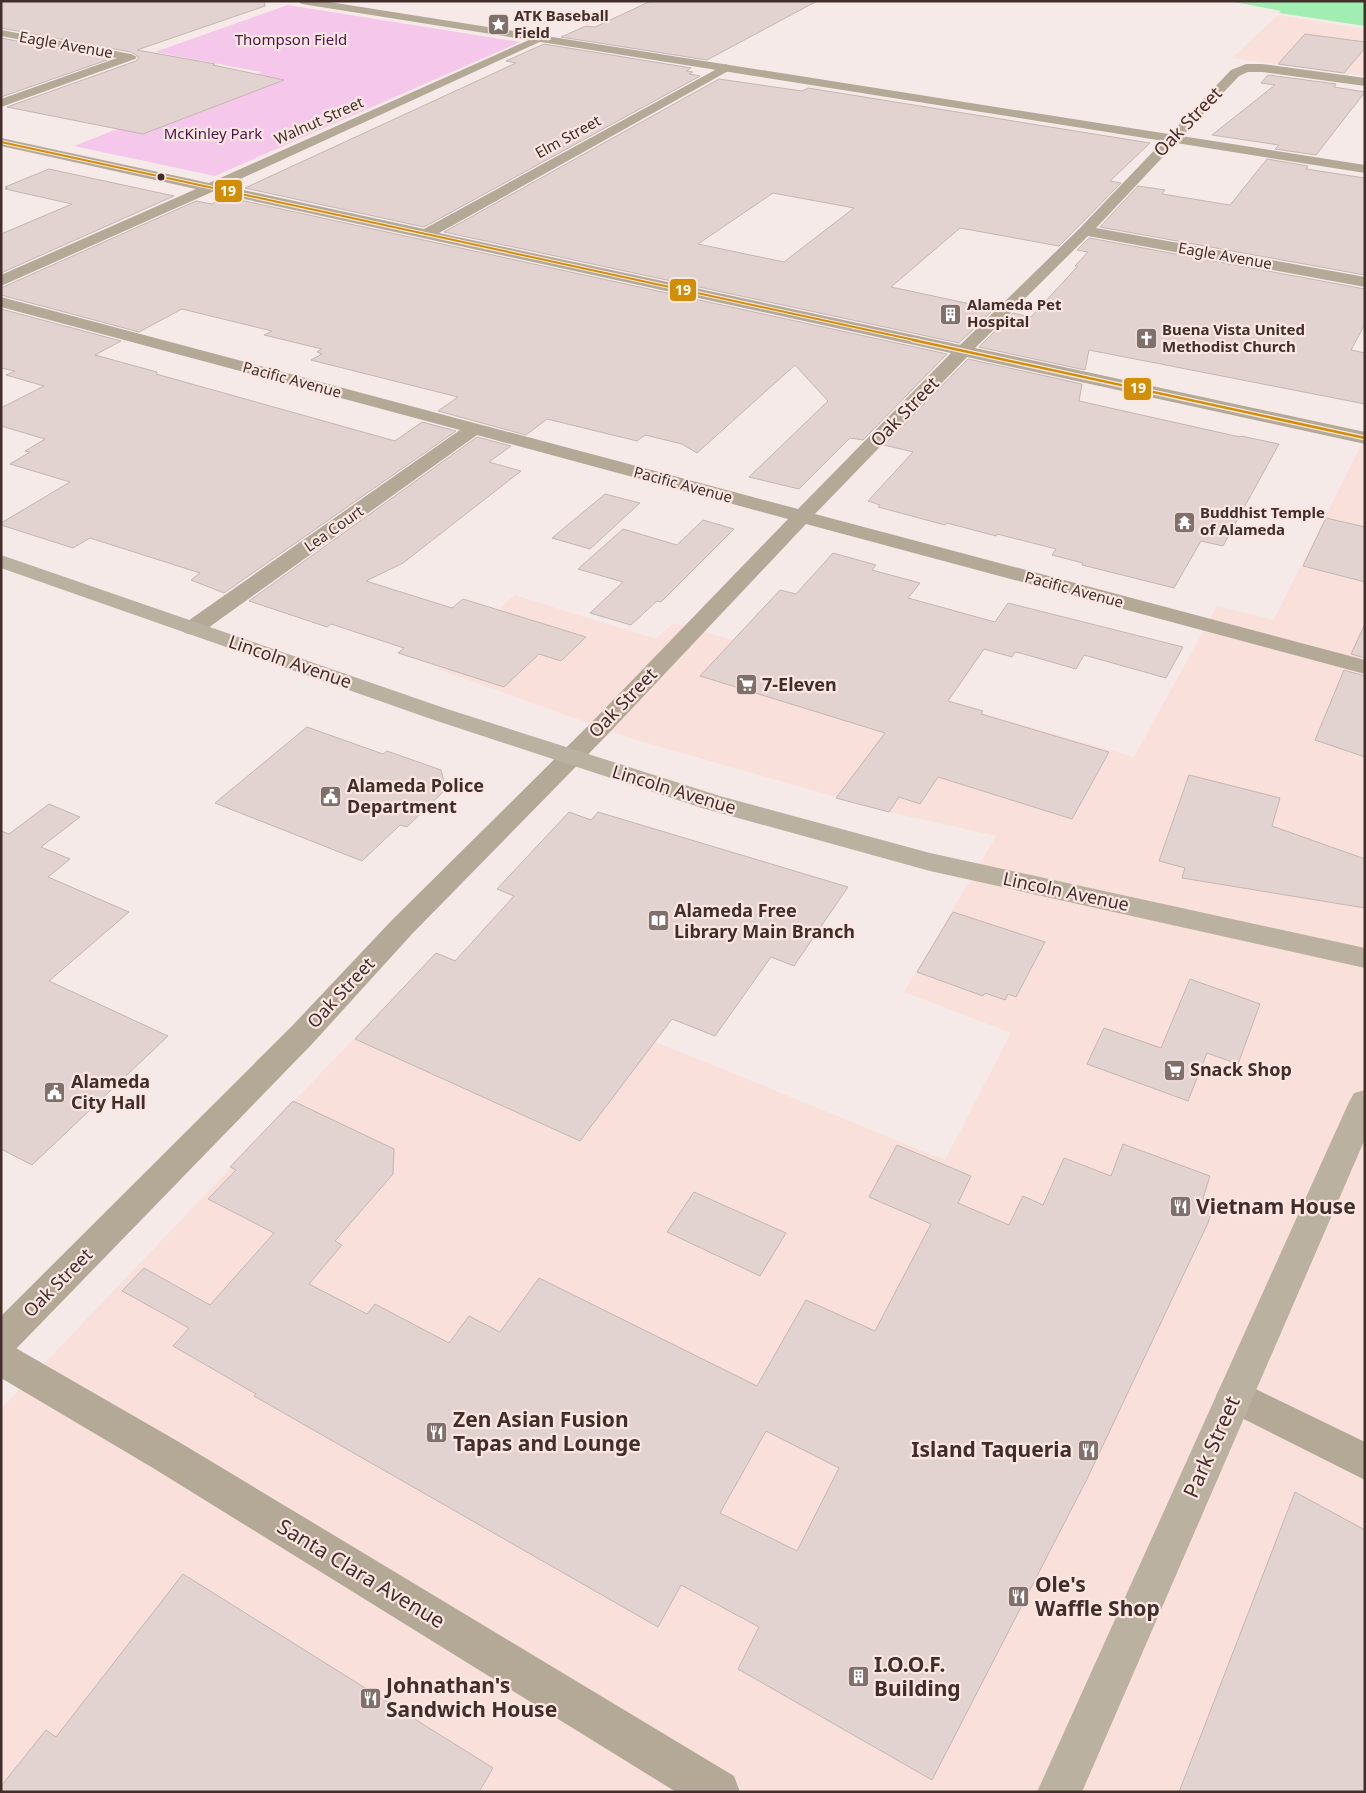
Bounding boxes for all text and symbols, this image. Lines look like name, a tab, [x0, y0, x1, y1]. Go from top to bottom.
place label: ATK Baseball Field	[514, 5, 609, 42]
place icon: ATK Baseball Field	[486, 13, 510, 37]
street label: Eagle Avenue	[18, 26, 115, 62]
park label: Thompson Field	[235, 29, 347, 49]
street label: Oak Street	[1148, 81, 1227, 162]
street label: Walnut Street	[271, 91, 367, 149]
street label: Elm Street	[531, 110, 604, 162]
park label: McKinley Park	[164, 123, 262, 143]
unlabelled marker	[156, 172, 166, 182]
line badge: 19	[214, 179, 243, 203]
text: 19	[220, 181, 236, 200]
street label: Eagle Avenue	[1177, 237, 1274, 273]
line badge: 19	[669, 278, 697, 302]
text: 19	[675, 280, 691, 299]
place label: Alameda Pet Hospital	[967, 294, 1062, 331]
building icon: Alameda Pet Hospital	[939, 302, 963, 326]
place label: Buena Vista United Methodist Church	[1162, 319, 1305, 356]
church icon: Buena Vista United Methodist Church	[1134, 327, 1158, 351]
street label: Pacific Avenue	[241, 356, 344, 402]
street label: Oak Street	[865, 371, 944, 452]
line badge: 19	[1123, 377, 1152, 401]
text: 19	[1130, 378, 1146, 397]
street label: Pacific Avenue	[632, 461, 735, 507]
street label: Lea Court	[300, 500, 368, 556]
place label: Buddhist Temple of Alameda	[1200, 502, 1325, 539]
temple icon: Buddhist Temple of Alameda	[1172, 510, 1196, 534]
street label: Pacific Avenue	[1023, 566, 1126, 612]
street label: Lincoln Avenue	[226, 629, 355, 693]
street label: Oak Street	[583, 662, 662, 743]
place label: 7-Eleven	[762, 672, 837, 696]
supermarket icon: 7-Eleven	[734, 673, 758, 697]
street label: Lincoln Avenue	[609, 759, 739, 819]
place label: Alameda Police Department	[347, 773, 484, 818]
public building icon: Alameda Police Department	[319, 784, 343, 808]
street label: Lincoln Avenue	[1001, 866, 1131, 916]
place label: Alameda Free Library Main Branch	[674, 898, 855, 943]
library icon: Alameda Free Library Main Branch	[646, 909, 670, 933]
street label: Oak Street	[301, 951, 380, 1033]
place label: Snack Shop	[1190, 1057, 1292, 1081]
supermarket icon: Snack Shop	[1162, 1058, 1186, 1082]
place label: Alameda City Hall	[71, 1069, 150, 1114]
public building icon: Alameda City Hall	[43, 1080, 67, 1104]
place label: Vietnam House	[1196, 1192, 1356, 1220]
restaurant icon: Vietnam House	[1168, 1195, 1192, 1219]
street label: Oak Street	[17, 1242, 97, 1322]
street label: Park Street	[1176, 1391, 1246, 1502]
place label: Zen Asian Fusion Tapas and Lounge	[453, 1405, 641, 1457]
restaurant icon: Zen Asian Fusion Tapas and Lounge	[425, 1420, 449, 1444]
place label: Island Taqueria	[911, 1435, 1072, 1463]
restaurant icon: Island Taqueria	[1076, 1438, 1100, 1462]
street label: Santa Clara Avenue	[273, 1512, 451, 1634]
place label: Ole's Waffle Shop	[1035, 1570, 1160, 1622]
restaurant icon: Ole's Waffle Shop	[1007, 1585, 1031, 1609]
place label: I.O.O.F. Building	[874, 1650, 961, 1702]
building icon: I.O.O.F. Building	[846, 1665, 870, 1689]
place label: Johnathan's Sandwich House	[384, 1671, 557, 1723]
restaurant icon: Johnathan's Sandwich House	[358, 1686, 382, 1710]

